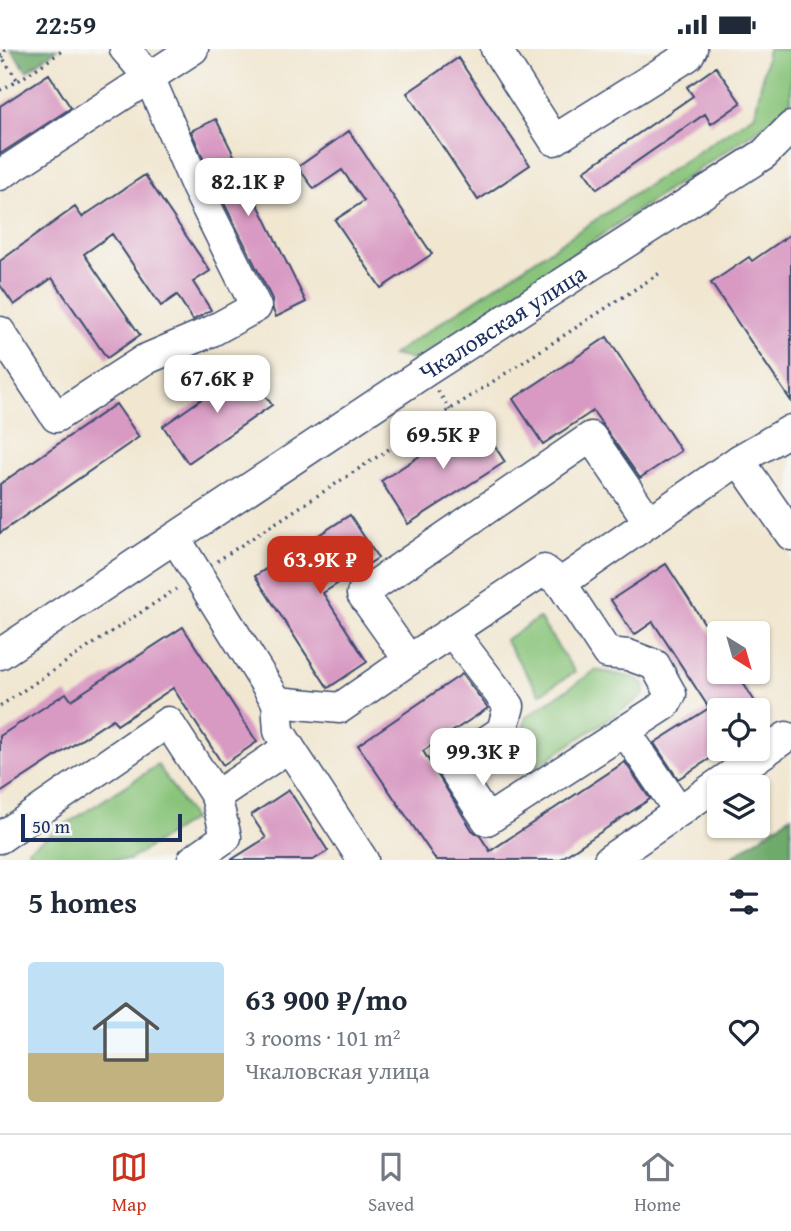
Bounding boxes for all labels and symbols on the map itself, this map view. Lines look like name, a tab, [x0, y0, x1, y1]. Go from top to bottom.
pin: 82.1K ₽	[183, 159, 313, 218]
street label: Чкаловская улица	[412, 255, 593, 389]
pin: 67.6K ₽	[152, 355, 282, 415]
pin: 69.5K ₽	[378, 411, 508, 471]
pin: 63.9K ₽	[255, 537, 385, 596]
north arrow	[707, 621, 770, 684]
pin: 99.3K ₽	[418, 729, 548, 788]
scale bar	[21, 811, 182, 843]

